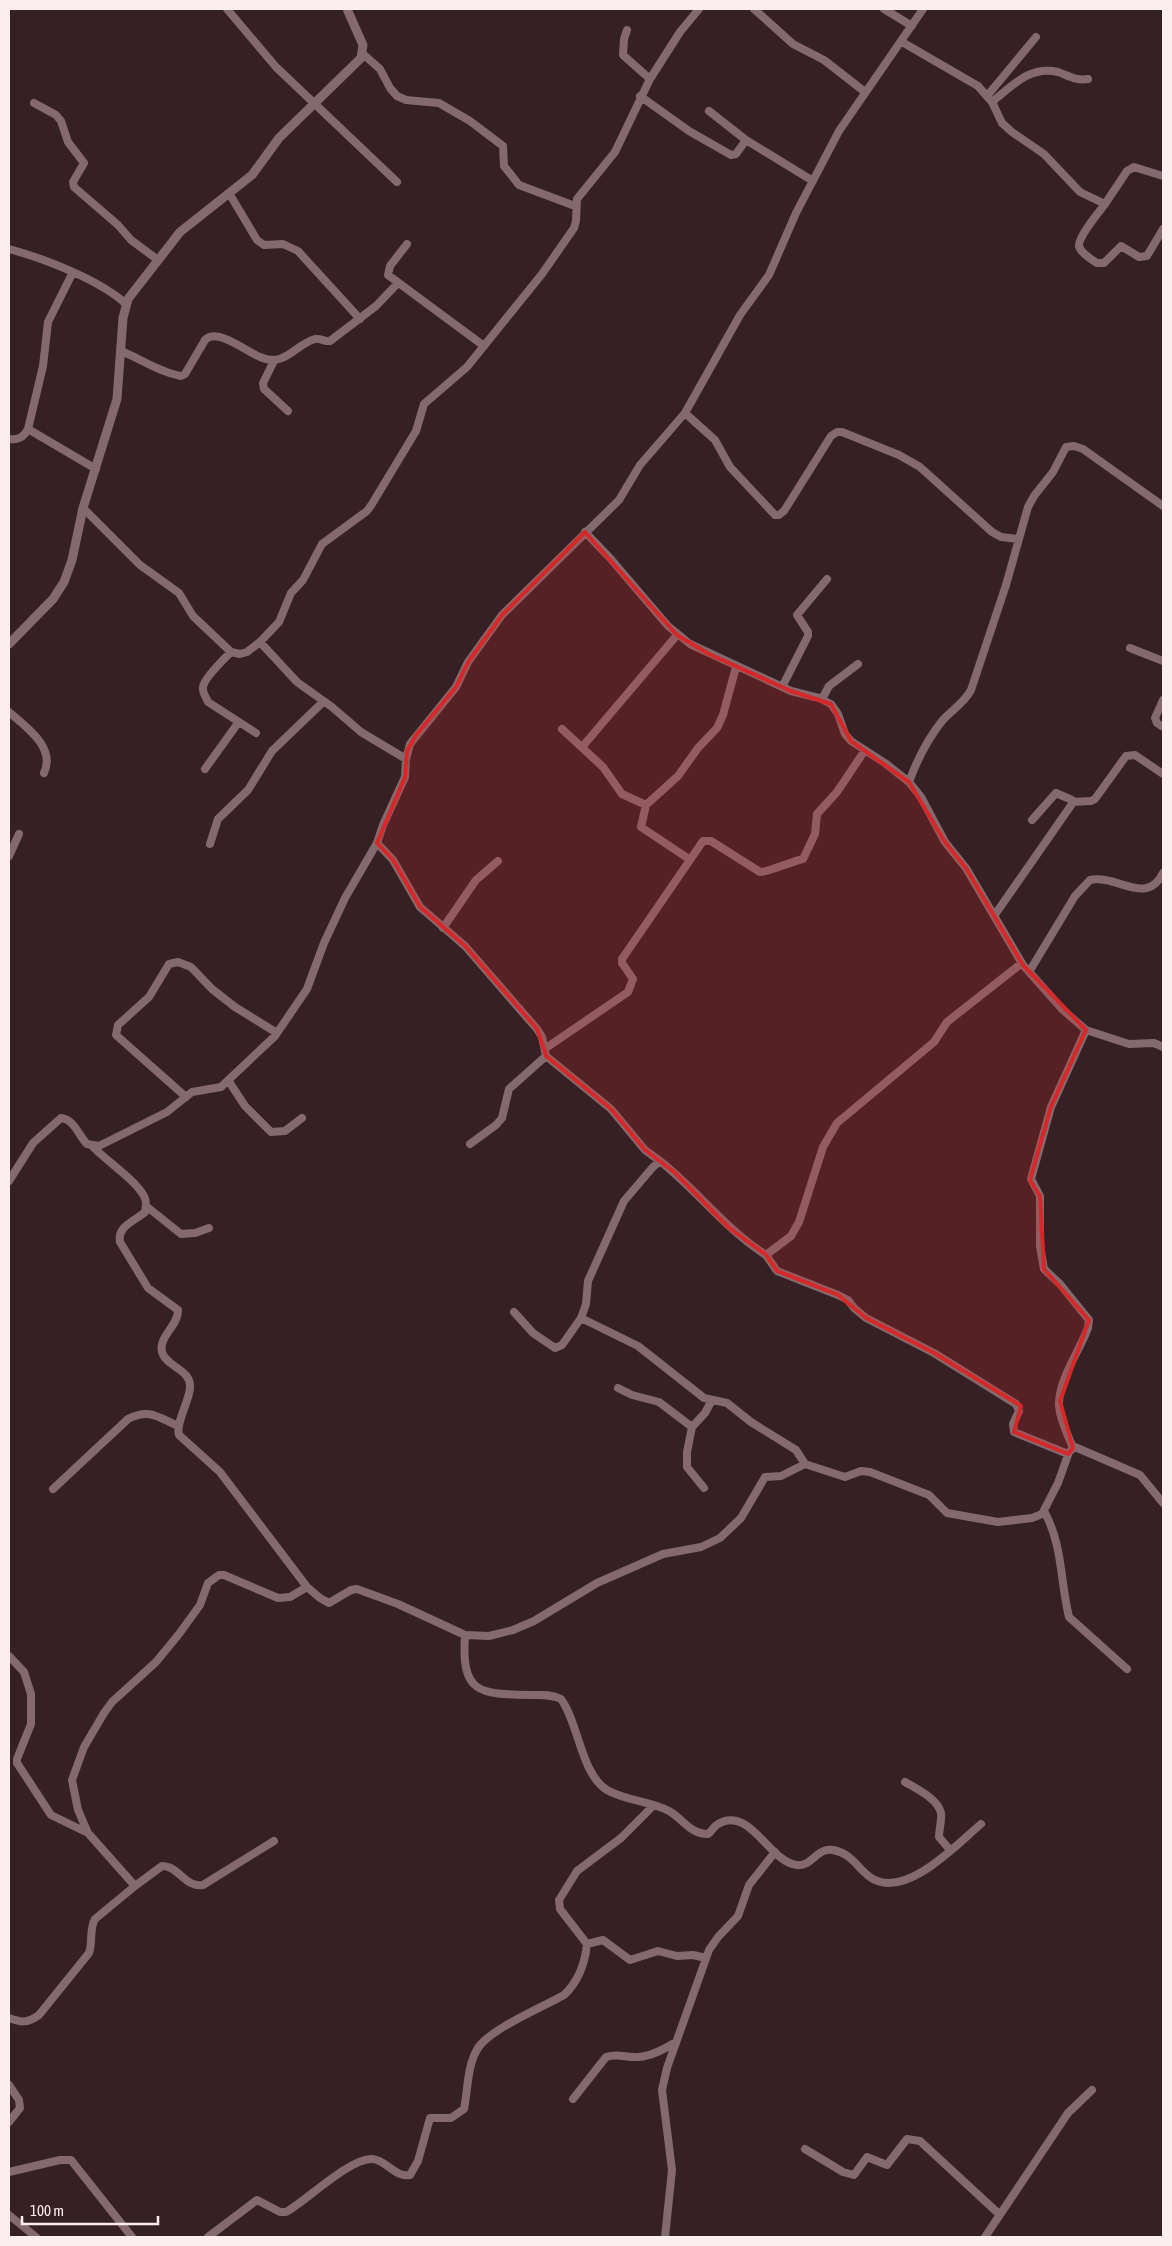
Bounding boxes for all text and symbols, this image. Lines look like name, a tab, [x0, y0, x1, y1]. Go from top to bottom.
scale bar	[22, 2194, 159, 2226]
text: 100 m	[30, 2202, 64, 2219]

